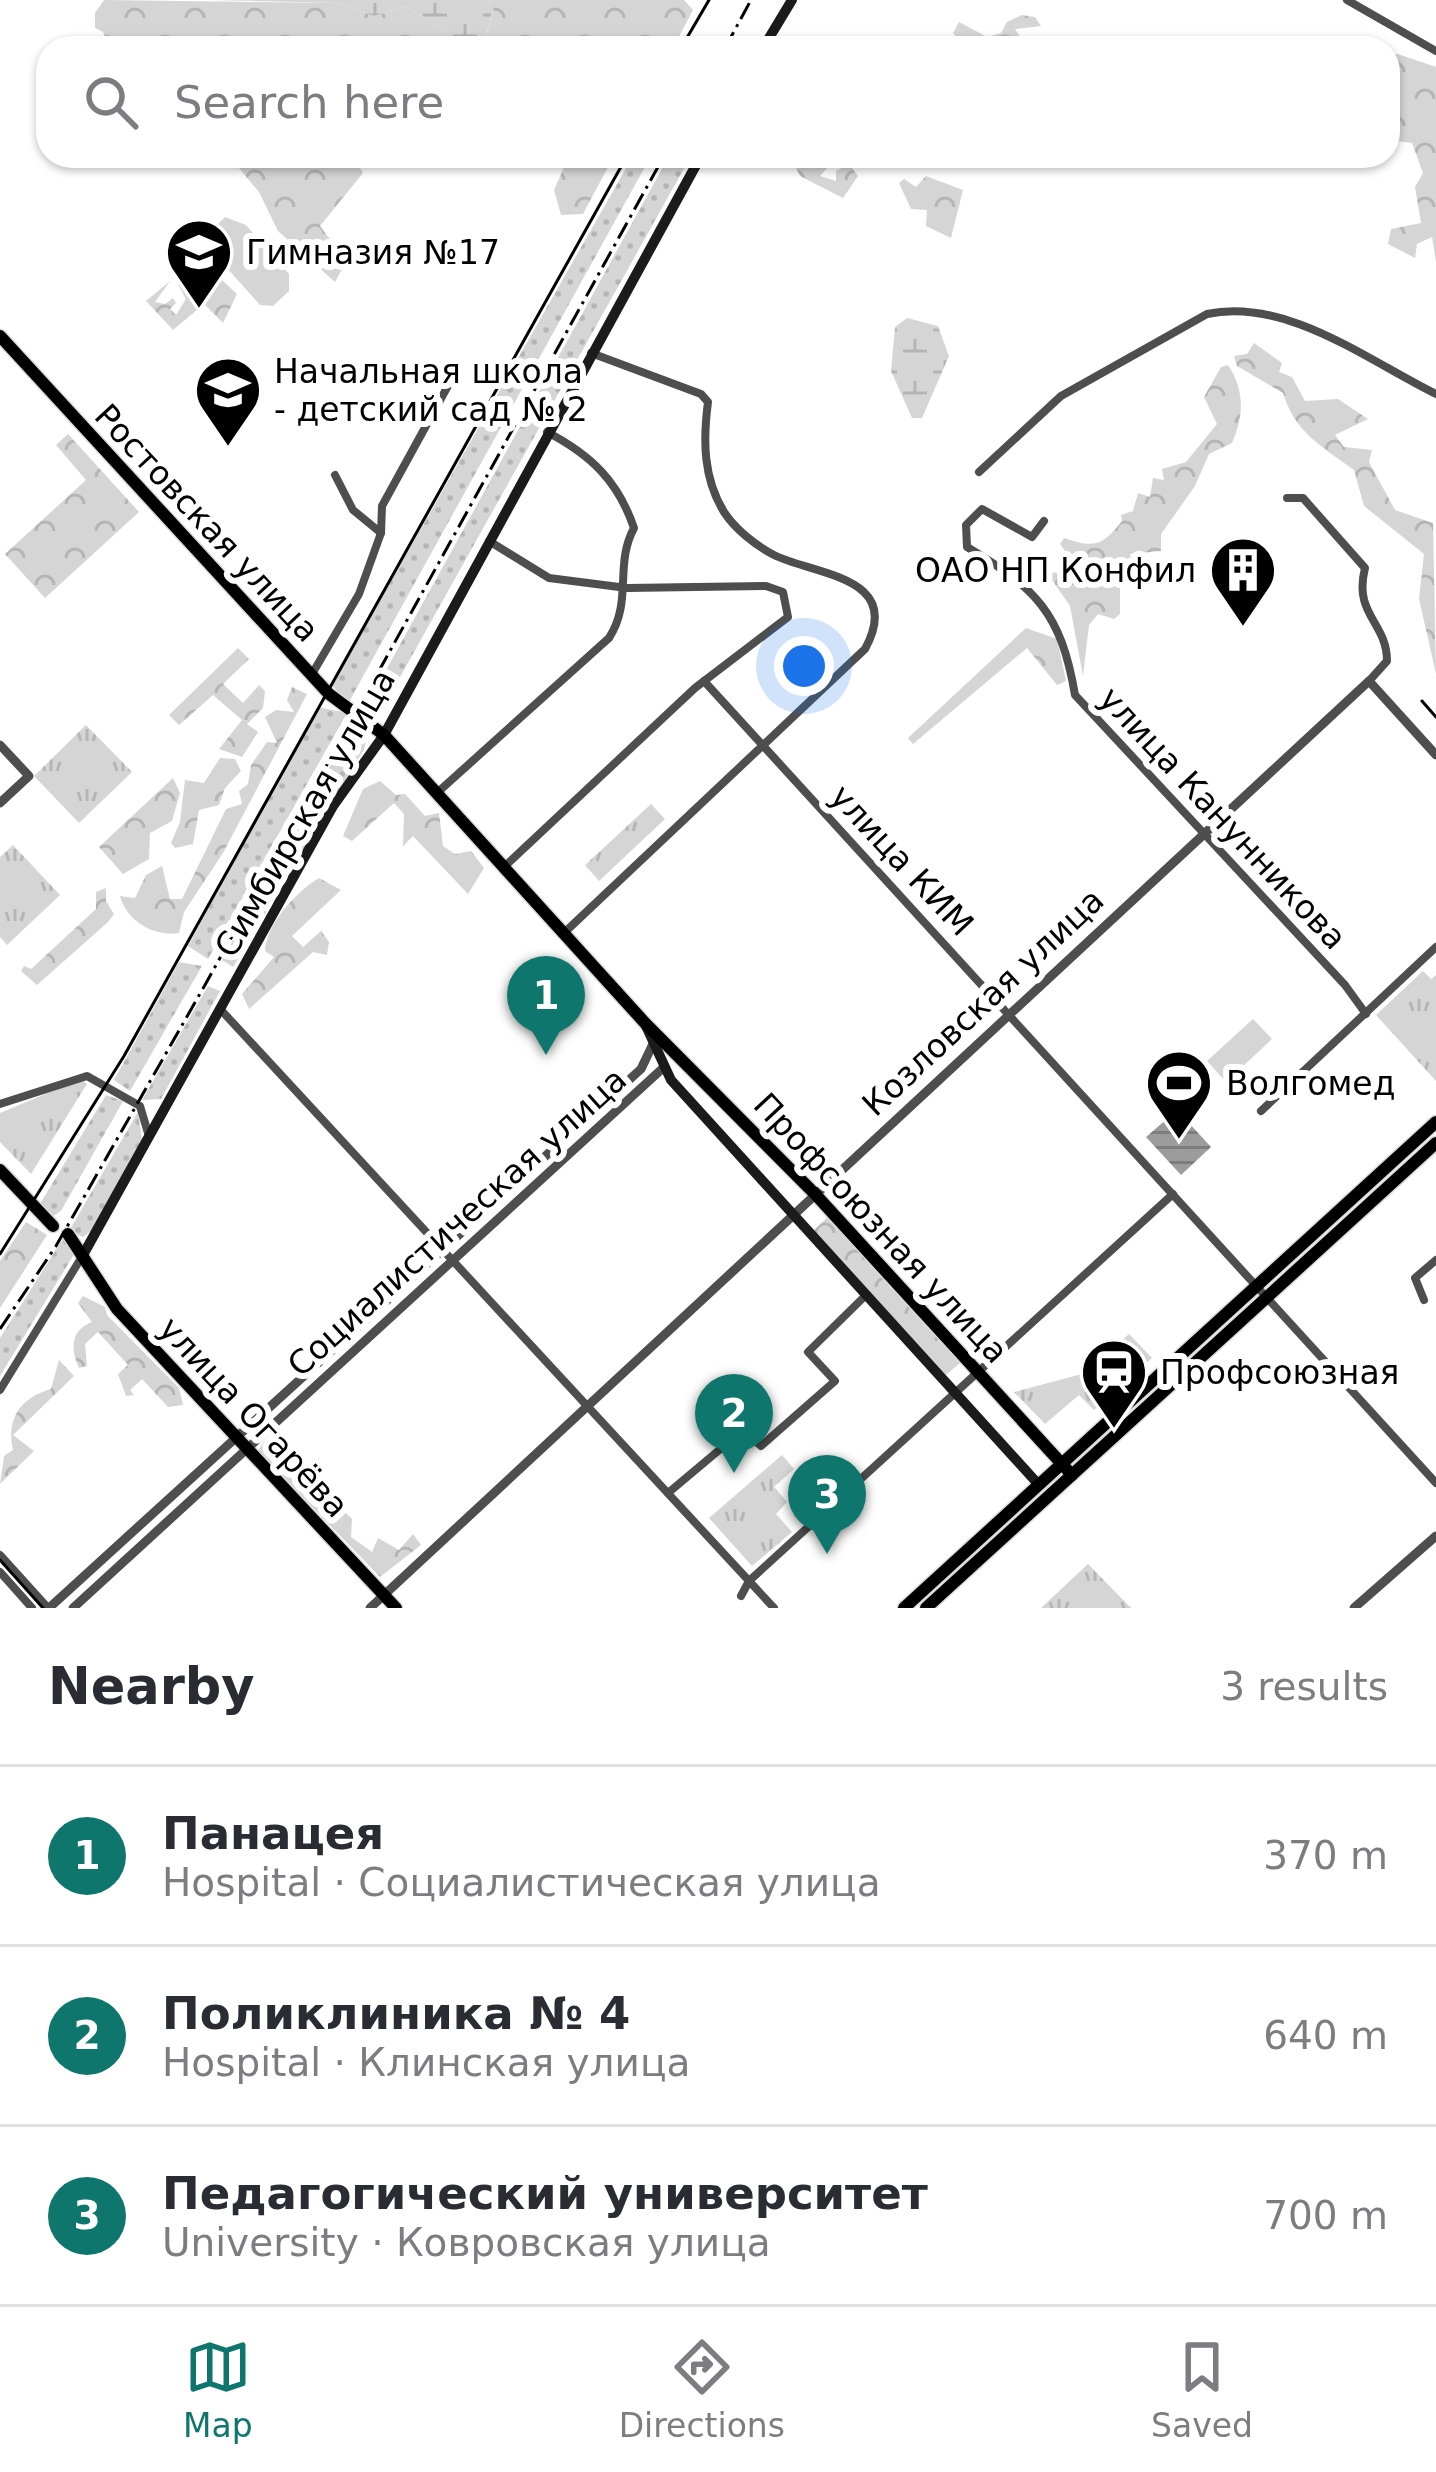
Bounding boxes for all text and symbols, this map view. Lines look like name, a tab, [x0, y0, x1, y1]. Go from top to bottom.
search box	[36, 36, 1400, 168]
icon: search	[78, 69, 144, 135]
text: Search here	[174, 76, 444, 129]
school or university icon: Гимназия №17	[164, 217, 234, 311]
place label: Гимназия №17	[246, 233, 500, 272]
place label: Начальная школа - детский сад № 2	[274, 352, 588, 429]
school or university icon: Начальная школа - детский сад № 2	[193, 355, 263, 449]
street label: Ростовская улица	[87, 396, 327, 650]
building icon: ОАО НП Конфил	[1208, 535, 1278, 629]
place label: ОАО НП Конфил	[915, 551, 1196, 590]
your location	[774, 636, 834, 696]
street label: Симбирская улица	[207, 662, 403, 964]
street label: улица Канунникова	[1091, 679, 1355, 957]
street label: улица КИМ	[822, 777, 982, 943]
street label: Козловская улица	[854, 880, 1112, 1124]
pin: 1	[507, 956, 585, 1055]
sports icon: Волгомед	[1144, 1048, 1214, 1142]
street label: Социалистическая улица	[280, 1060, 634, 1384]
place label: Волгомед	[1226, 1064, 1395, 1103]
street label: Профсоюзная улица	[746, 1085, 1016, 1371]
street label: улица Огарёва	[151, 1309, 357, 1525]
station icon: Профсоюзная	[1079, 1337, 1149, 1431]
place label: Профсоюзная	[1160, 1353, 1399, 1392]
pin: 2	[695, 1374, 773, 1473]
pin: 3	[788, 1455, 866, 1554]
text: Nearby	[48, 1657, 255, 1716]
text: 3 results	[1220, 1664, 1388, 1709]
text: Панацея	[162, 1807, 384, 1860]
text: 1	[73, 1833, 101, 1878]
text: 370 m	[1263, 1833, 1388, 1878]
text: Hospital · Социалистическая улица	[162, 1860, 881, 1905]
text: Поликлиника № 4	[162, 1987, 630, 2040]
text: 2	[73, 2013, 101, 2058]
text: 640 m	[1263, 2013, 1388, 2058]
text: Hospital · Клинская улица	[162, 2040, 690, 2085]
text: Педагогический университет	[162, 2167, 928, 2220]
text: 3	[73, 2193, 101, 2238]
text: 700 m	[1263, 2193, 1388, 2238]
text: University · Ковровская улица	[162, 2220, 771, 2265]
tab: Map	[183, 2334, 253, 2445]
tab: Directions	[619, 2334, 785, 2445]
tab: Saved	[1151, 2334, 1253, 2445]

